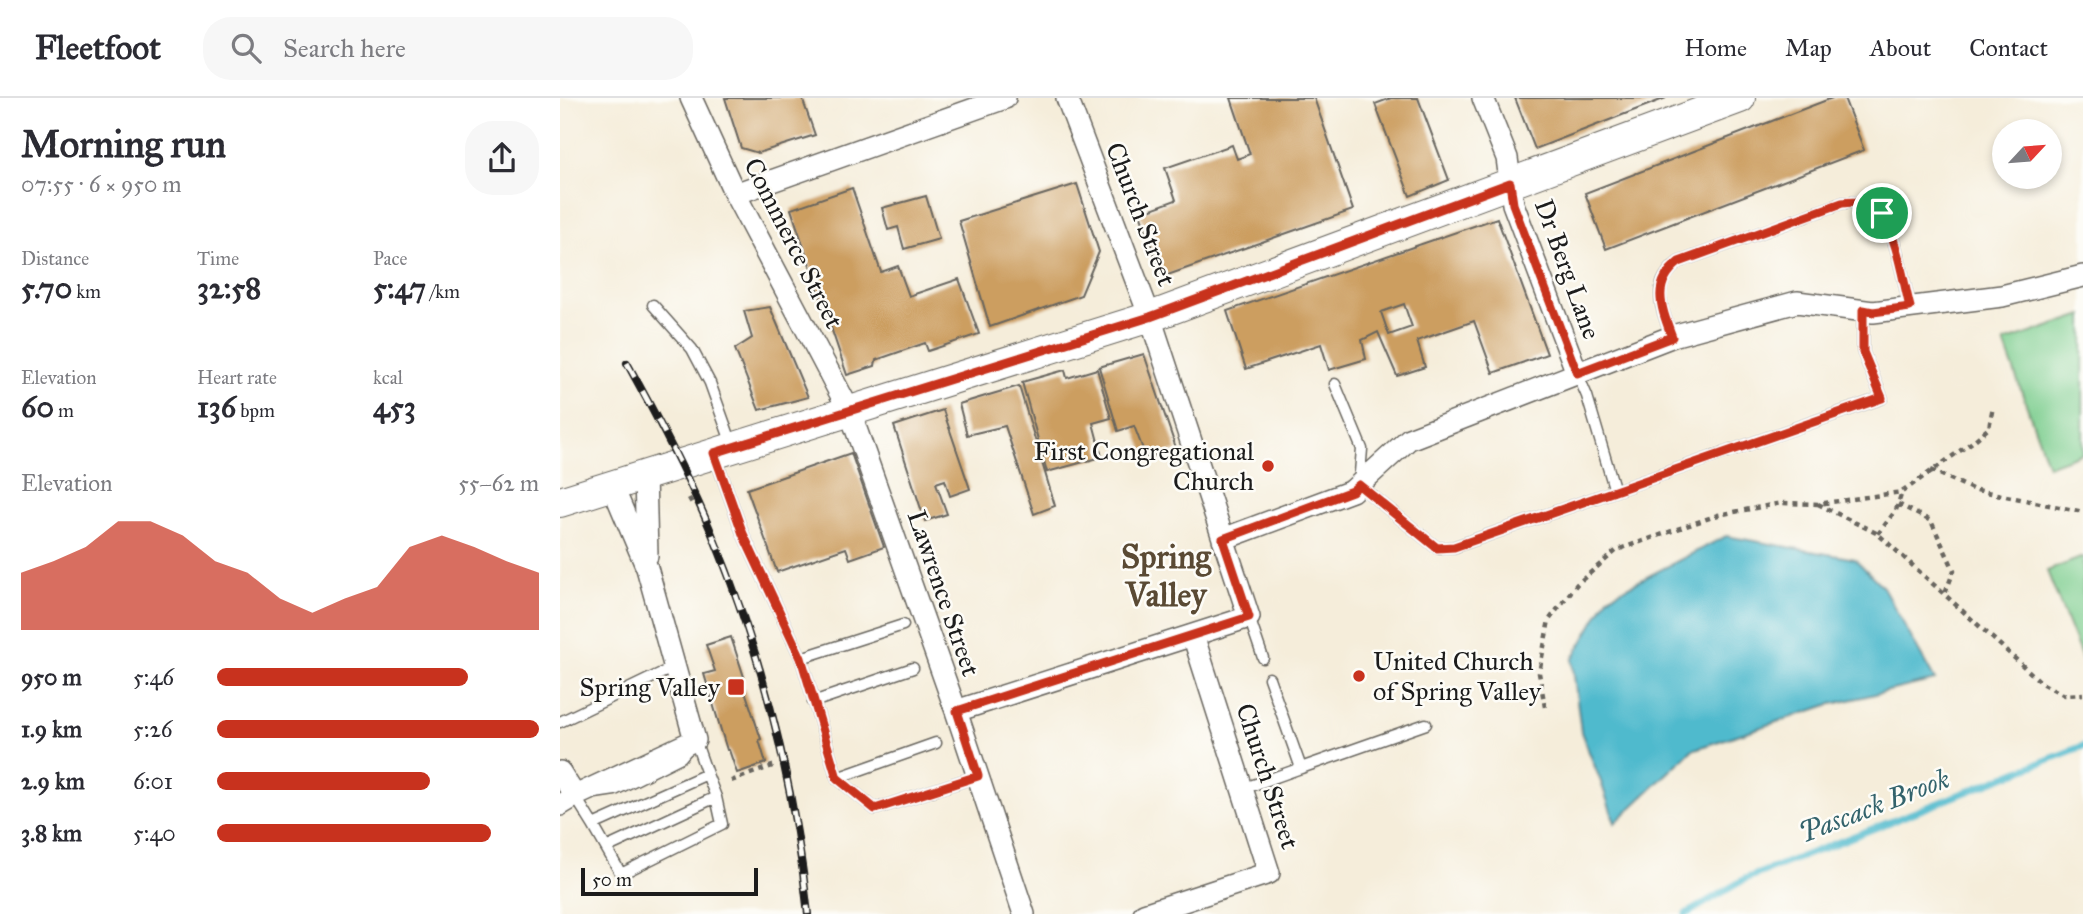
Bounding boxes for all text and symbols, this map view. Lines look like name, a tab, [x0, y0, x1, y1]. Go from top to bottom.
search box	[203, 17, 693, 80]
text: Fleetfoot	[35, 28, 161, 68]
icon: search	[227, 29, 265, 67]
text: Search here	[283, 32, 406, 64]
text: Home	[1684, 33, 1747, 63]
text: Map	[1785, 33, 1832, 63]
text: About	[1870, 33, 1931, 63]
text: Contact	[1969, 33, 2048, 63]
north arrow	[1992, 119, 2062, 189]
map controls	[1992, 119, 2062, 189]
text: Morning run	[21, 121, 226, 167]
button: share	[465, 121, 539, 195]
street label: Church Street	[1099, 138, 1183, 290]
street label: Commerce Street	[737, 152, 851, 334]
text: 07:55 · 6 × 950 m	[21, 170, 182, 198]
pin	[1852, 183, 1912, 243]
icon: arrive	[1863, 194, 1901, 232]
street label: Dr Berg Lane	[1528, 195, 1608, 343]
text: Distance	[21, 247, 89, 270]
text: Time	[197, 247, 239, 270]
text: Pace	[373, 247, 407, 270]
text: 5.70	[21, 270, 72, 306]
text: 32:58	[197, 270, 261, 306]
text: 5:47	[373, 270, 426, 306]
text: km	[72, 280, 101, 303]
text: /km	[426, 280, 460, 303]
text: Elevation	[21, 366, 96, 389]
text: Heart rate	[197, 366, 277, 389]
text: kcal	[373, 366, 403, 389]
text: 60	[21, 389, 54, 425]
text: 136	[197, 389, 236, 425]
text: 453	[373, 389, 416, 425]
text: m	[54, 399, 74, 422]
text: bpm	[236, 399, 275, 422]
place label: First Congregational Church	[1033, 435, 1255, 497]
marker: First Congregational Church	[1260, 458, 1276, 474]
text: Elevation	[21, 469, 112, 497]
text: 55–62 m	[458, 469, 539, 497]
street label: Lawrence Street	[901, 506, 987, 680]
district label: Spring Valley	[1121, 537, 1213, 615]
place label: United Church of Spring Valley	[1373, 645, 1542, 707]
text: 950 m	[21, 663, 82, 691]
text: 5:46	[133, 663, 174, 691]
marker: United Church of Spring Valley	[1351, 668, 1367, 684]
place label: Spring Valley	[580, 671, 721, 703]
marker: Spring Valley	[726, 677, 746, 697]
street label: Church Street	[1229, 699, 1307, 853]
text: 1.9 km	[21, 715, 82, 743]
text: 5:26	[133, 715, 173, 743]
water label: Pascack Brook	[1794, 761, 1955, 850]
text: 2.9 km	[21, 767, 85, 795]
text: 6:01	[133, 767, 173, 795]
text: 3.8 km	[21, 819, 82, 847]
text: 5:40	[133, 819, 176, 847]
scale bar	[581, 865, 758, 897]
text: 50 m	[592, 868, 632, 891]

